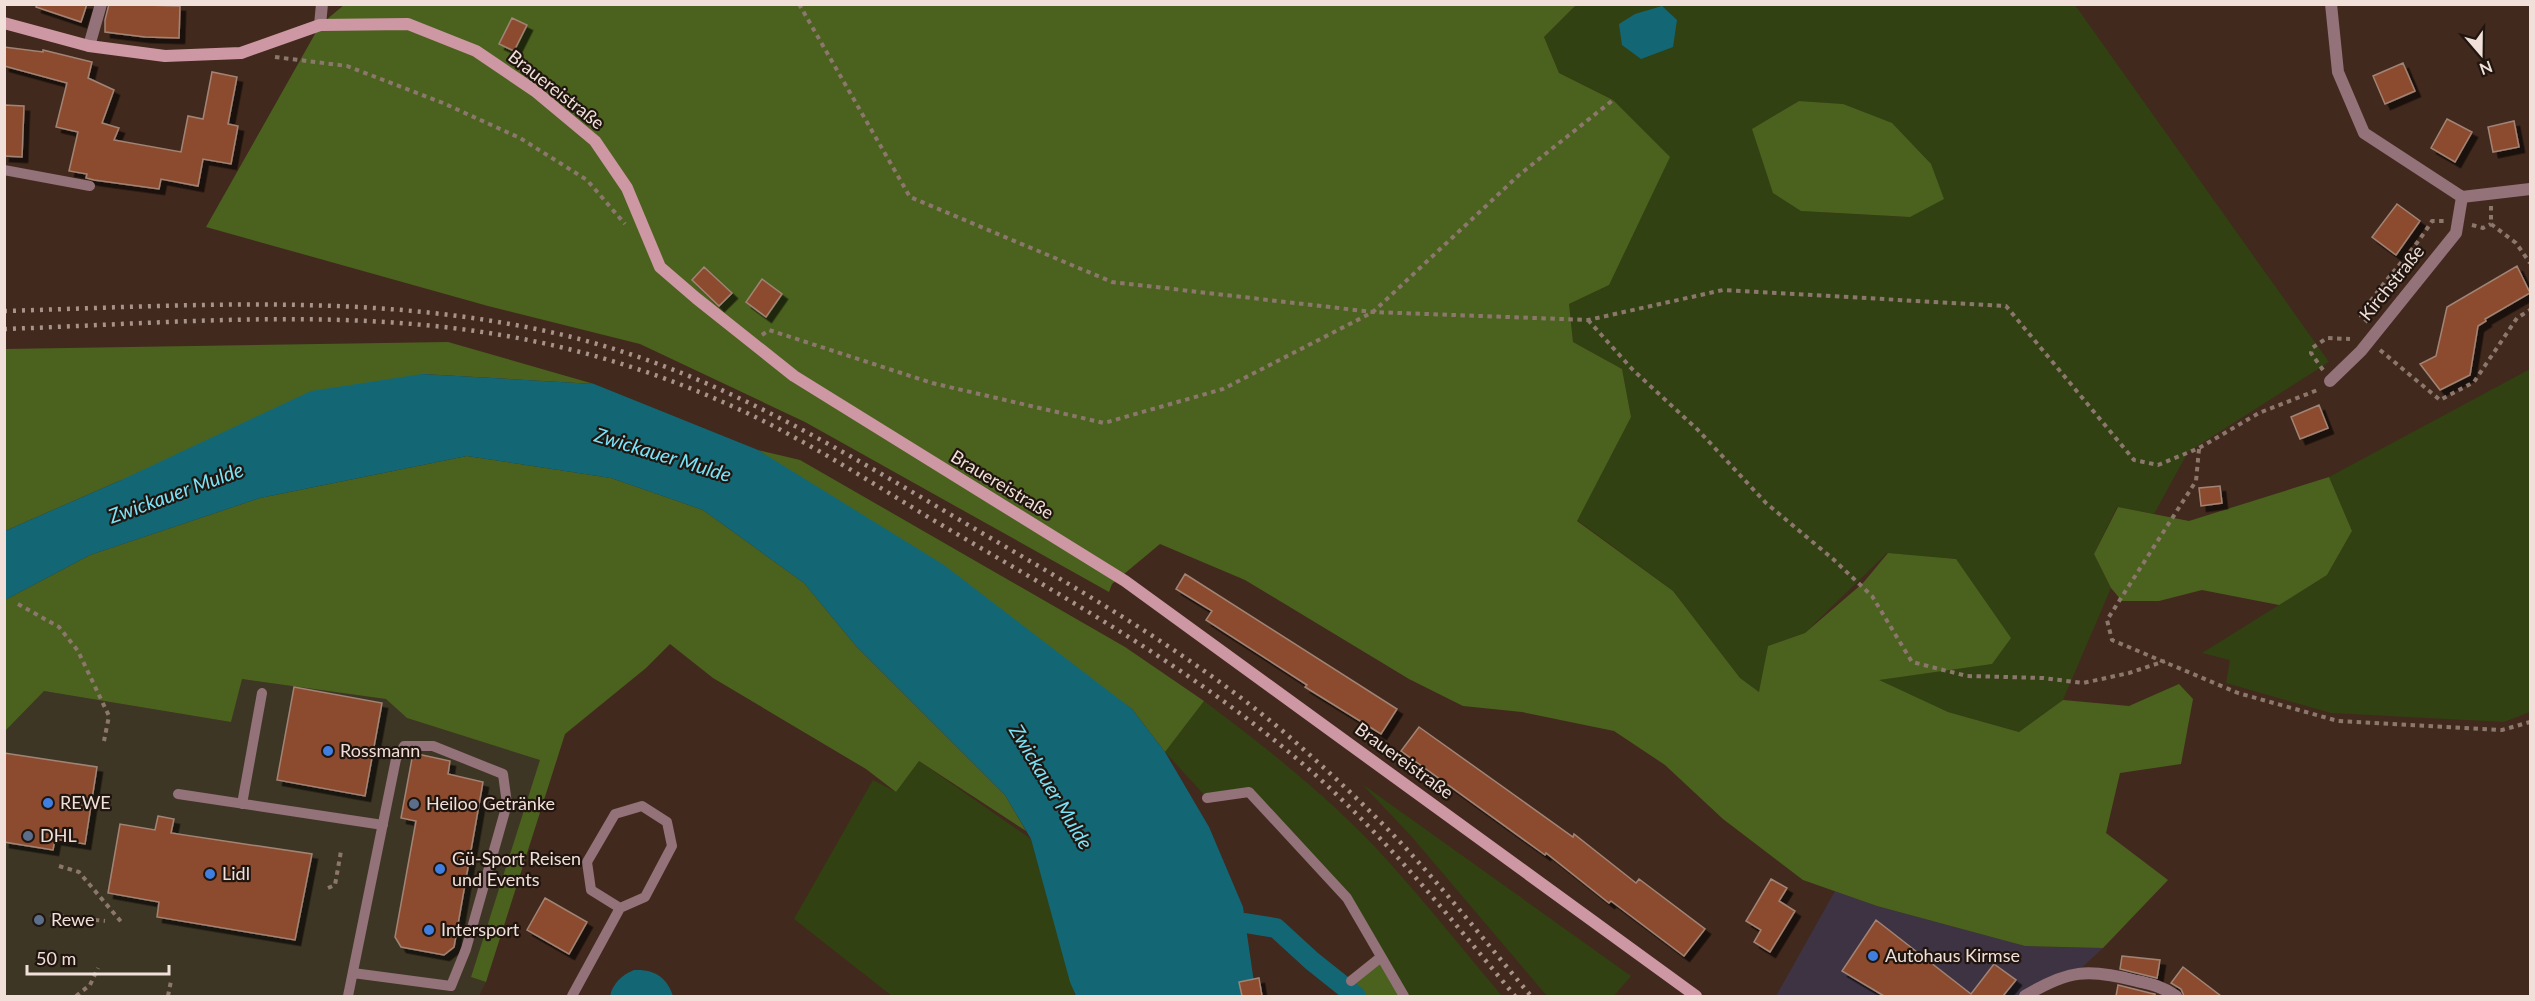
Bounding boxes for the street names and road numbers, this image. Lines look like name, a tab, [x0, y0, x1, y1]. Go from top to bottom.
street label: Brauereistraße	[504, 45, 609, 134]
street label: Kirchstraße	[2354, 240, 2428, 325]
street label: Brauereistraße	[947, 445, 1058, 523]
street label: Brauereistraße	[1351, 717, 1458, 803]

